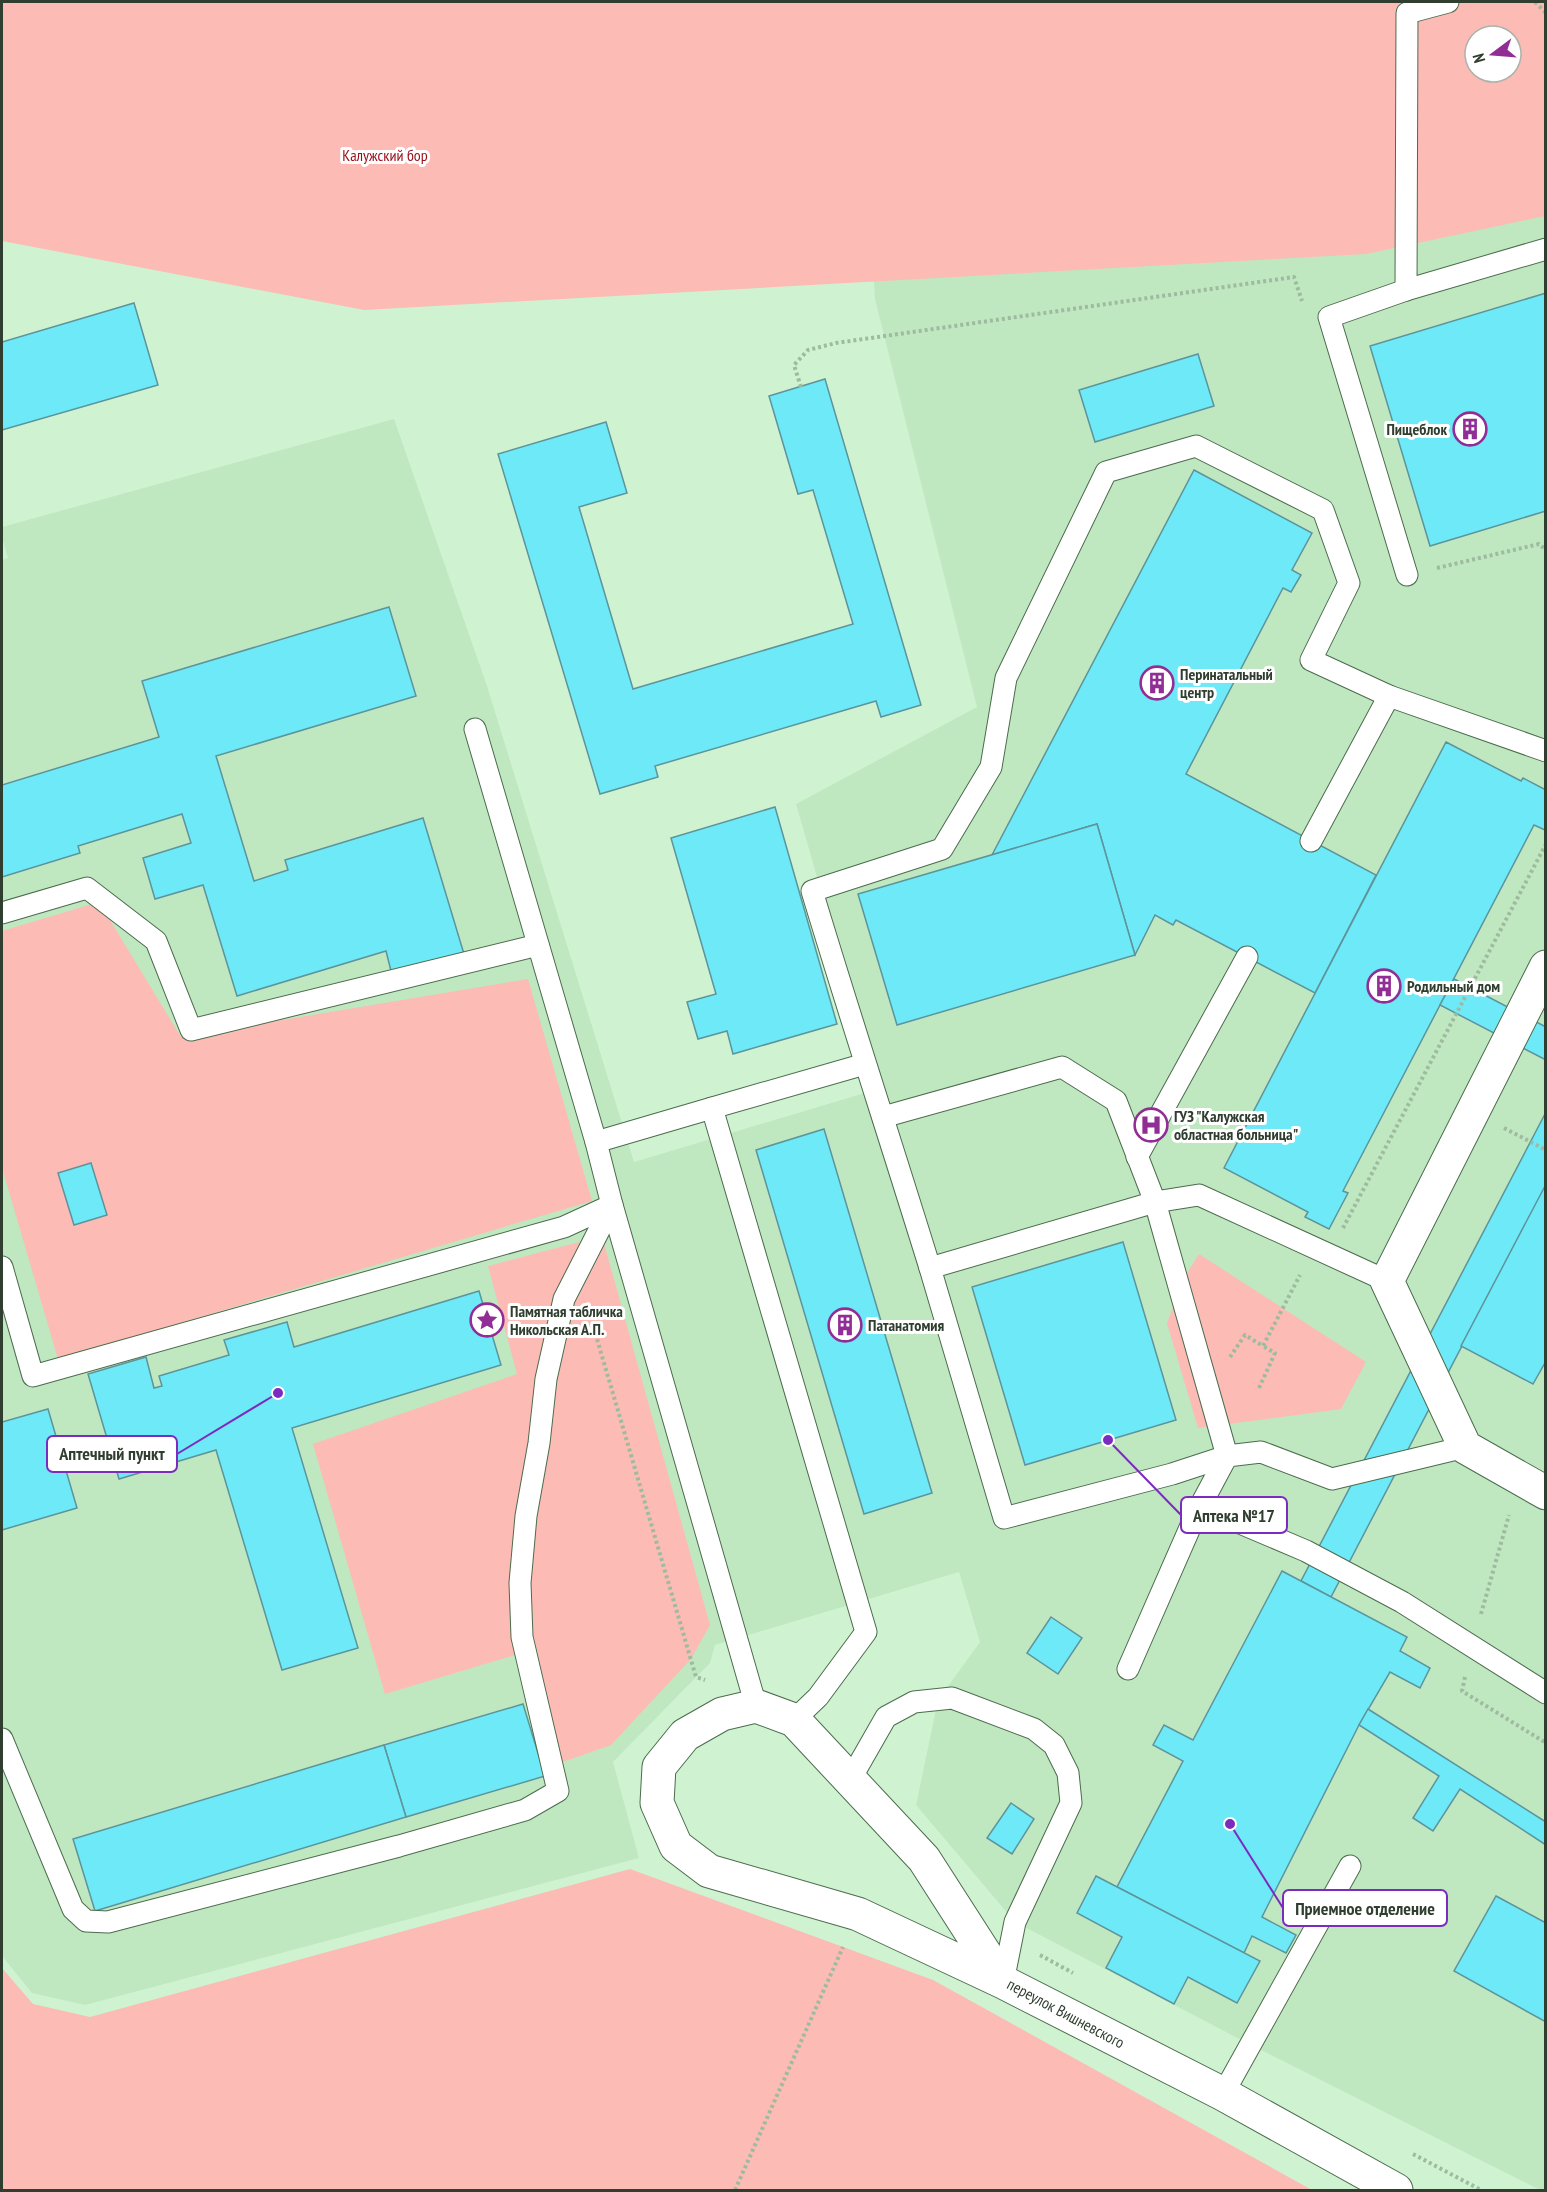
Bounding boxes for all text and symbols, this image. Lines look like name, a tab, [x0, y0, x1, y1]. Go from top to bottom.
north arrow	[1463, 24, 1523, 84]
text: N	[1468, 51, 1489, 65]
park label: Калужский бор	[342, 145, 428, 165]
building icon: Пищеблок	[1452, 411, 1488, 447]
place label: Пищеблок	[1386, 419, 1447, 439]
place label: Перинатальный центр	[1180, 664, 1273, 702]
building icon: Перинатальный центр	[1139, 665, 1175, 701]
building icon: Родильный дом	[1366, 968, 1402, 1004]
place label: Родильный дом	[1407, 976, 1500, 996]
place label: ГУЗ "Калужская областная больница"	[1174, 1106, 1298, 1144]
hospital icon: ГУЗ "Калужская областная больница"	[1133, 1107, 1169, 1143]
place label: Памятная табличка Никольская А.П.	[510, 1301, 623, 1339]
place icon: Памятная табличка Никольская А.П.	[469, 1302, 505, 1338]
building icon: Патанатомия	[827, 1307, 863, 1343]
place label: Патанатомия	[868, 1315, 944, 1335]
callout: Аптечный пункт	[47, 1436, 177, 1472]
text: Аптечный пункт	[58, 1442, 165, 1465]
callout: Аптека №17	[1181, 1497, 1287, 1533]
text: Аптека №17	[1192, 1504, 1275, 1527]
callout: Приемное отделение	[1283, 1890, 1447, 1926]
text: Приемное отделение	[1295, 1897, 1435, 1920]
street label: переулок Вишневского	[1004, 1974, 1128, 2052]

